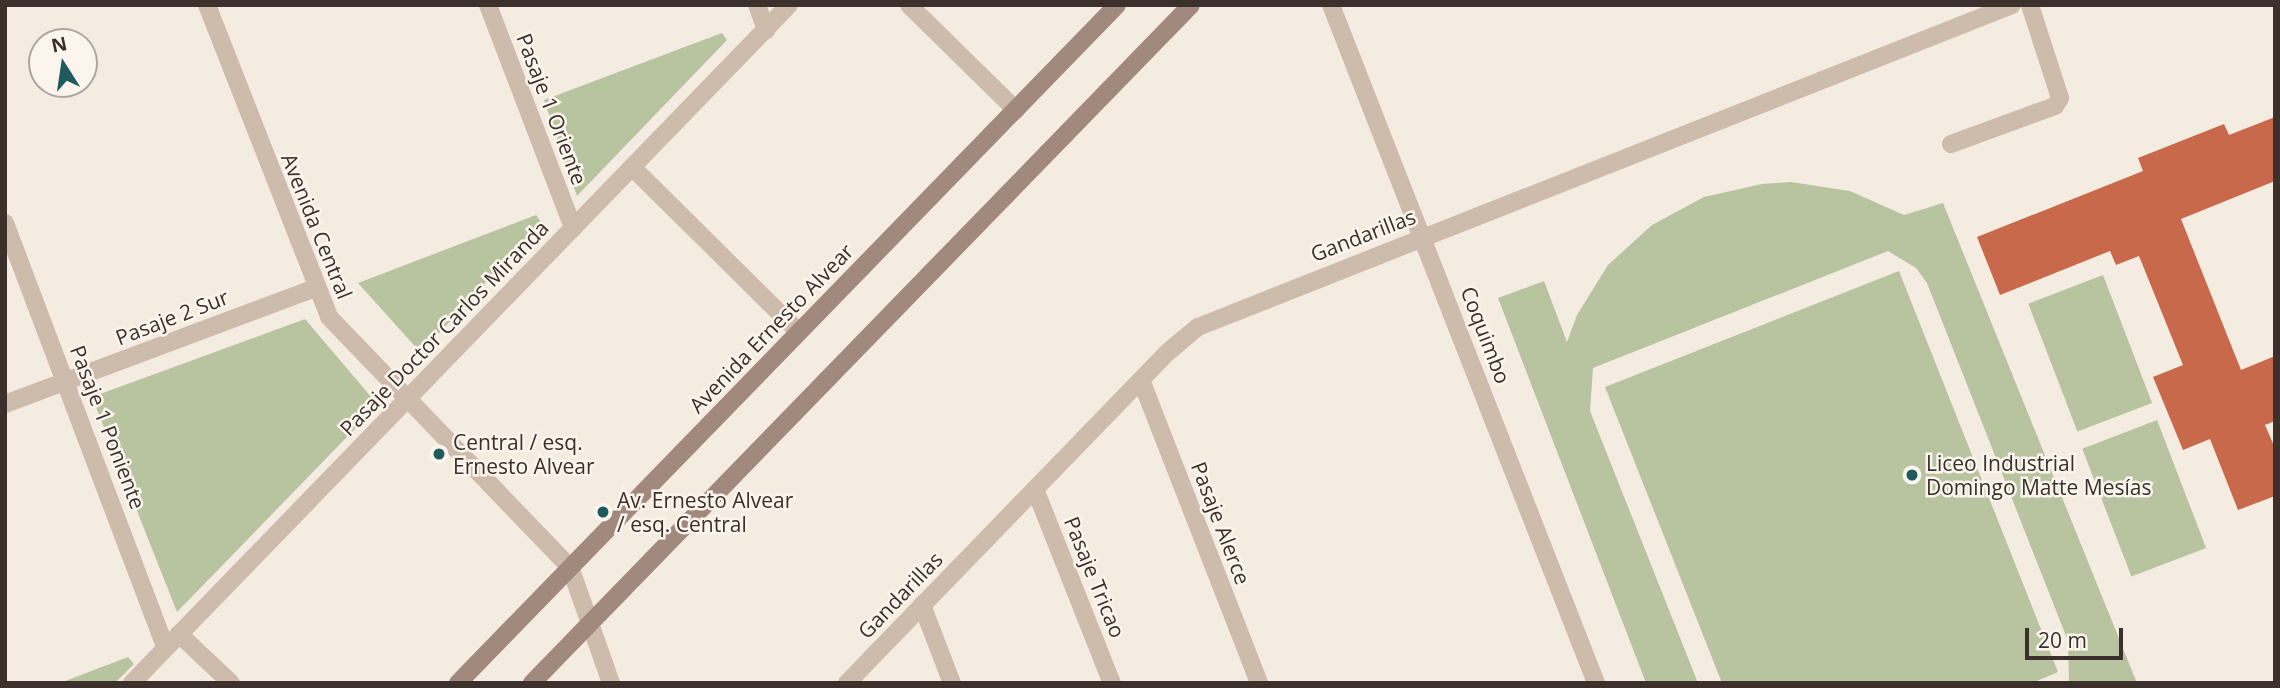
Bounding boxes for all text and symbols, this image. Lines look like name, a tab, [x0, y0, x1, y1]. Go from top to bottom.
north arrow	[28, 28, 98, 98]
text: N	[49, 30, 69, 59]
street label: Pasaje 1 Oriente	[512, 30, 592, 188]
street label: Avenida Central	[276, 150, 358, 302]
street label: Gandarillas	[1307, 203, 1419, 267]
street label: Pasaje Doctor Carlos Miranda	[334, 215, 554, 441]
street label: Avenida Ernesto Alvear	[684, 238, 858, 418]
street label: Coquimbo	[1456, 283, 1516, 387]
street label: Pasaje 2 Sur	[112, 284, 232, 350]
street label: Pasaje 1 Poniente	[65, 342, 151, 512]
place label: Central / esq. Ernesto Alvear	[453, 429, 595, 479]
marker: Central / esq. Ernesto Alvear	[431, 446, 447, 462]
place label: Liceo Industrial Domingo Matte Mesías	[1926, 450, 2151, 500]
street label: Pasaje Alerce	[1186, 458, 1256, 588]
marker: Liceo Industrial Domingo Matte Mesías	[1904, 467, 1920, 483]
place label: Av. Ernesto Alvear / esq. Central	[617, 487, 793, 537]
marker: Av. Ernesto Alvear / esq. Central	[595, 504, 611, 520]
street label: Pasaje Tricao	[1059, 513, 1131, 641]
street label: Gandarillas	[853, 547, 947, 643]
scale bar	[2028, 614, 2126, 658]
text: 20 m	[2038, 626, 2087, 654]

